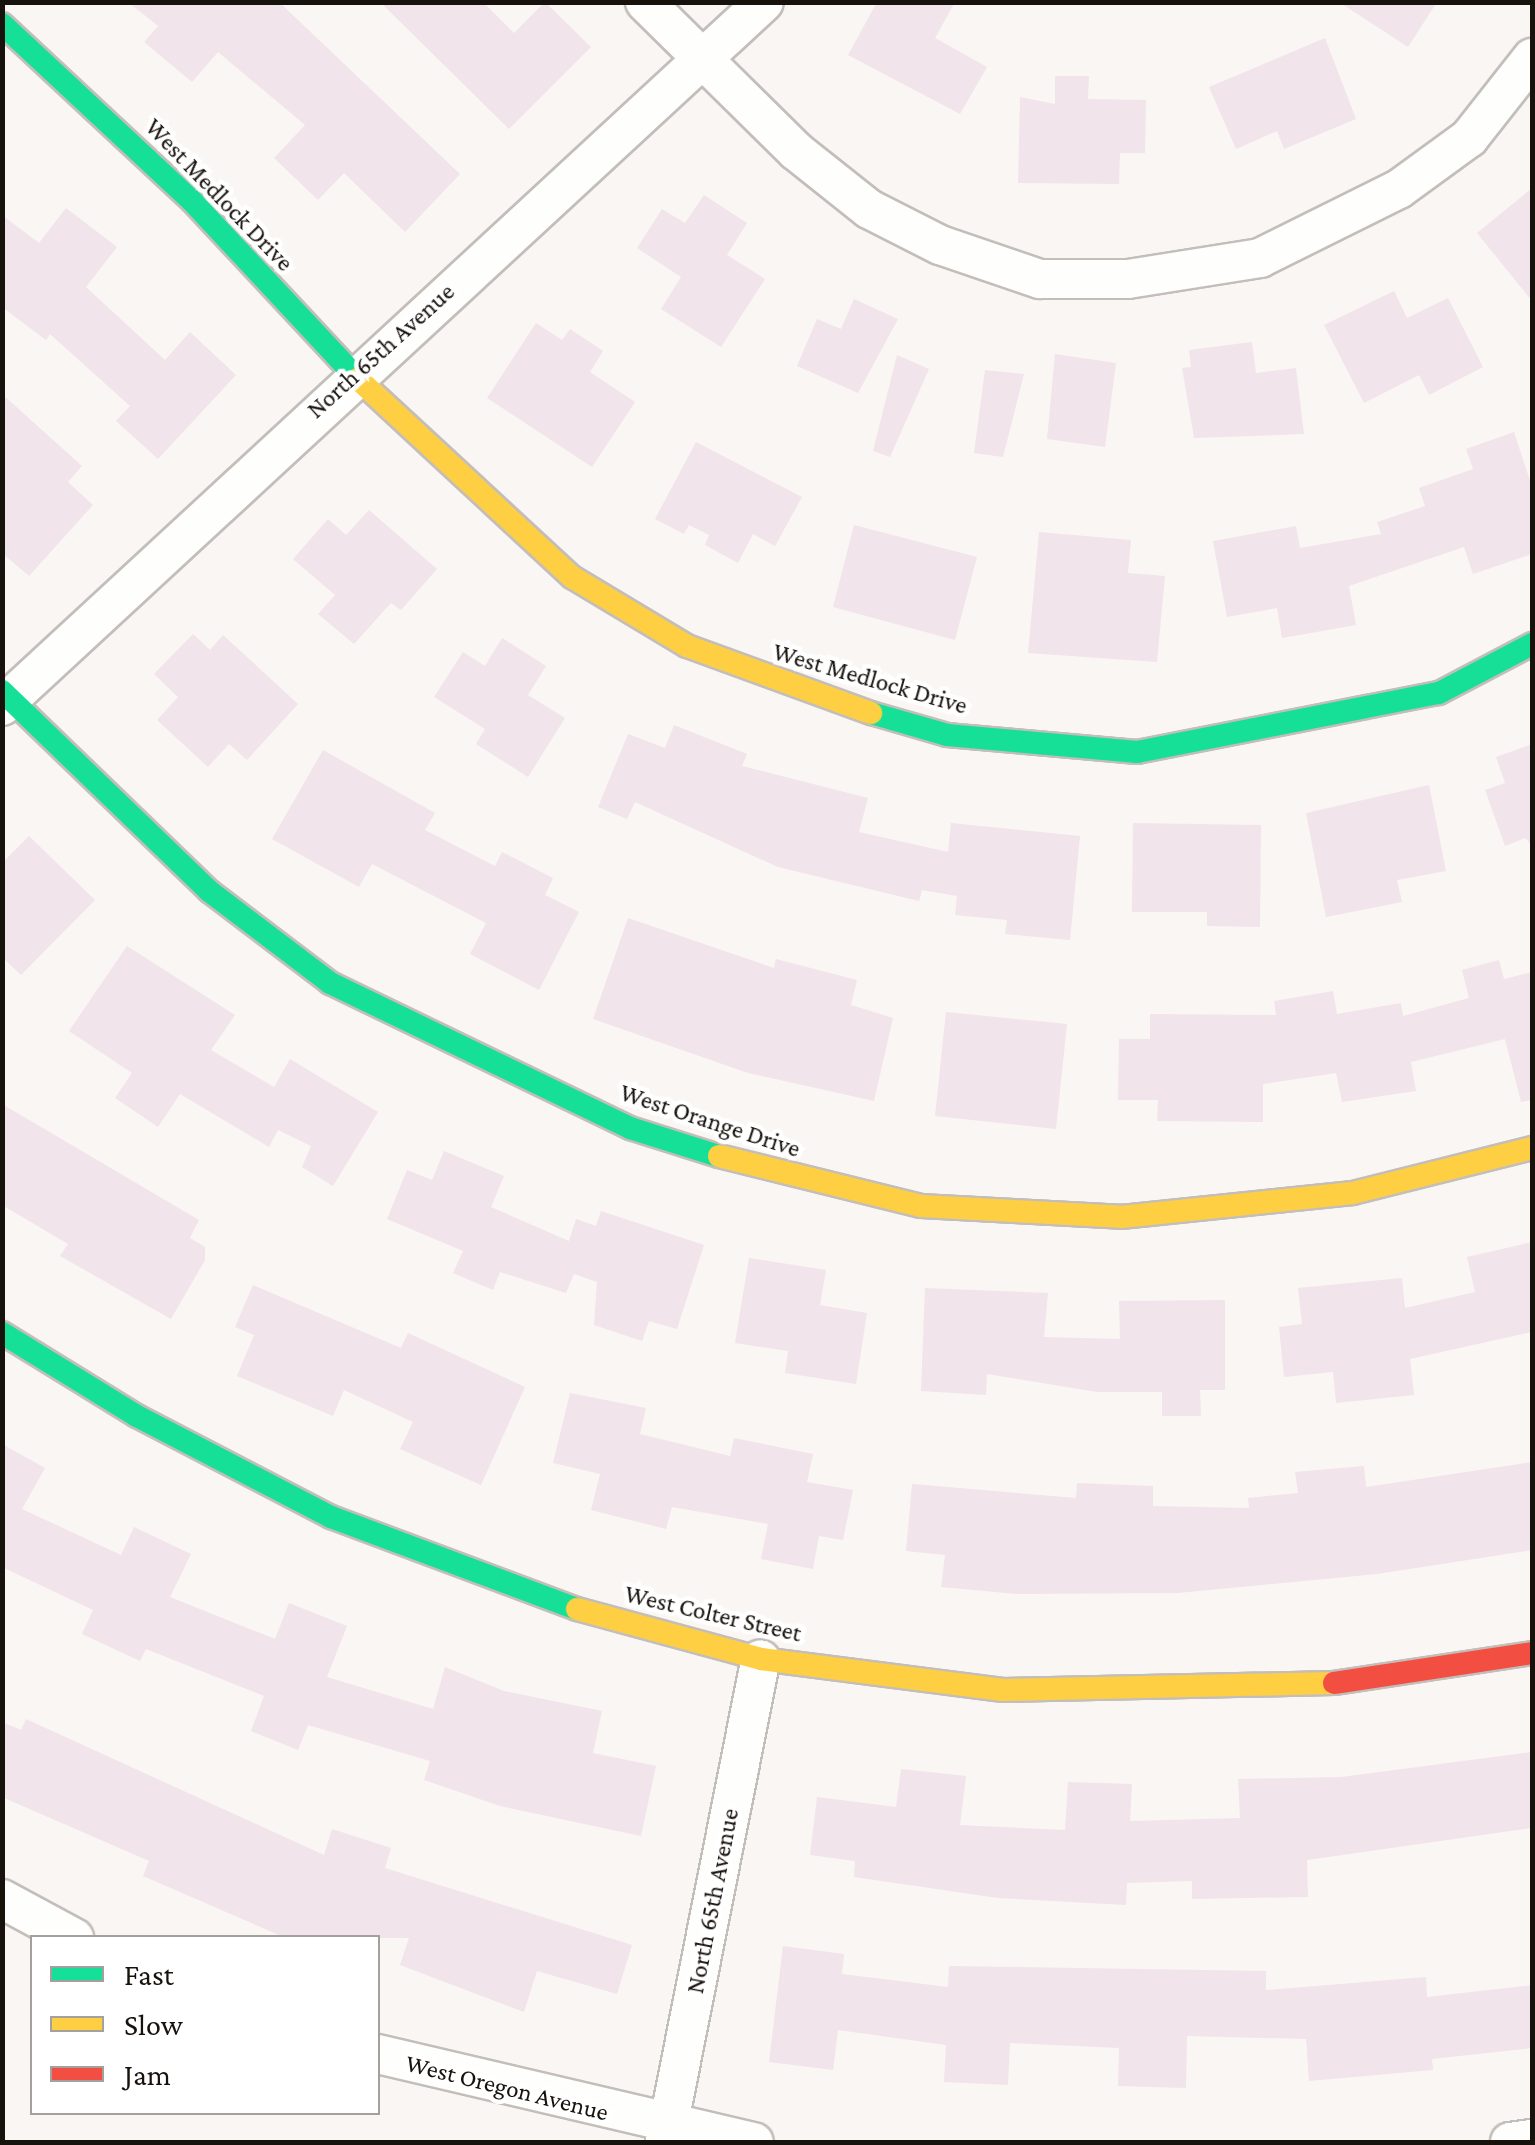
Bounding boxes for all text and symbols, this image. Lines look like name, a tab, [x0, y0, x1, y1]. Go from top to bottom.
street label: West Medlock Drive	[138, 112, 300, 278]
street label: North 65th Avenue	[301, 277, 461, 425]
street label: West Medlock Drive	[769, 637, 971, 721]
street label: West Orange Drive	[616, 1078, 804, 1164]
street label: West Colter Street	[622, 1579, 804, 1649]
street label: North 65th Avenue	[680, 1806, 746, 1996]
legend	[30, 1935, 380, 2115]
text: Fast	[124, 1958, 174, 1991]
text: Slow	[124, 2008, 183, 2041]
street label: West Oregon Avenue	[403, 2048, 611, 2128]
text: Jam	[124, 2058, 171, 2091]

